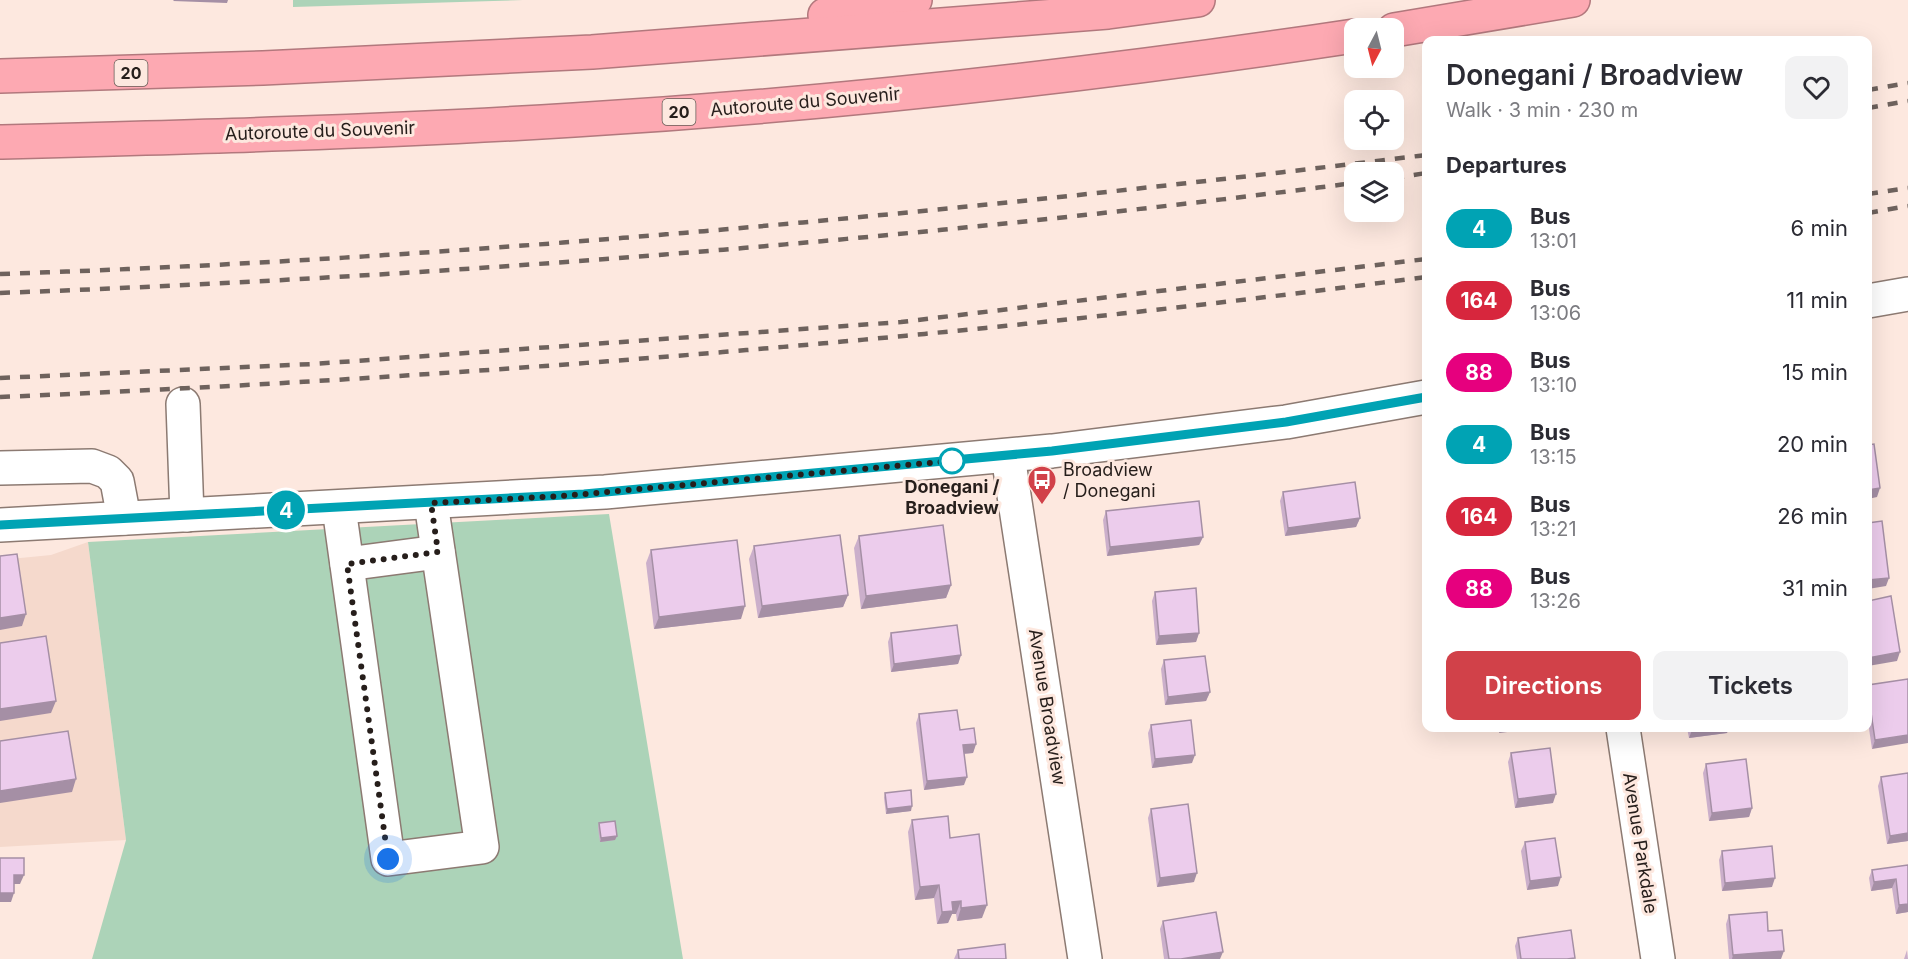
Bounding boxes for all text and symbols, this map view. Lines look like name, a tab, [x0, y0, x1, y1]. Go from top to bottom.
north arrow	[1344, 18, 1404, 78]
map controls	[1344, 18, 1404, 222]
button: heart	[1785, 56, 1848, 119]
text: Donegani / Broadview	[1446, 58, 1743, 92]
road number: 20	[114, 60, 148, 86]
street label: Autoroute du Souvenir	[709, 83, 901, 120]
button: locate	[1344, 90, 1404, 150]
text: Walk · 3 min · 230 m	[1446, 98, 1638, 122]
road number: 20	[662, 99, 696, 125]
street label: Autoroute du Souvenir	[224, 117, 416, 144]
text: Departures	[1446, 152, 1567, 178]
button: layers	[1344, 162, 1404, 222]
text: Bus	[1530, 203, 1571, 229]
text: 6 min	[1791, 215, 1848, 241]
text: 4	[1472, 216, 1486, 241]
text: 13:01	[1530, 229, 1577, 253]
text: Bus	[1530, 275, 1571, 301]
text: 11 min	[1786, 287, 1848, 313]
text: 164	[1461, 288, 1497, 313]
text: 13:06	[1530, 301, 1581, 325]
text: Bus	[1530, 347, 1571, 373]
text: 15 min	[1782, 359, 1848, 385]
text: 88	[1465, 360, 1493, 385]
text: 13:10	[1530, 373, 1577, 397]
text: Bus	[1530, 419, 1571, 445]
text: 20 min	[1777, 431, 1848, 457]
text: 4	[1472, 432, 1486, 457]
text: 13:15	[1530, 445, 1577, 469]
marker: Donegani / Broadview	[939, 448, 965, 474]
place label: Broadview / Donegani	[1063, 459, 1156, 501]
bus stop icon: Broadview / Donegani	[1026, 464, 1058, 506]
place label: Donegani / Broadview	[904, 476, 1000, 518]
line badge: 4	[266, 490, 306, 530]
text: Bus	[1530, 491, 1571, 517]
text: 4	[279, 498, 293, 523]
text: 26 min	[1777, 503, 1848, 529]
text: 164	[1461, 504, 1497, 529]
text: 13:21	[1530, 517, 1577, 541]
text: Bus	[1530, 563, 1571, 589]
text: 31 min	[1782, 575, 1848, 601]
text: 88	[1465, 576, 1493, 601]
text: 13:26	[1530, 589, 1581, 613]
street label: Avenue Broadview	[1025, 627, 1070, 787]
button: Directions	[1446, 651, 1641, 720]
button: Tickets	[1653, 651, 1848, 720]
street label: Avenue Parkdale	[1619, 771, 1662, 915]
your location	[373, 844, 403, 874]

